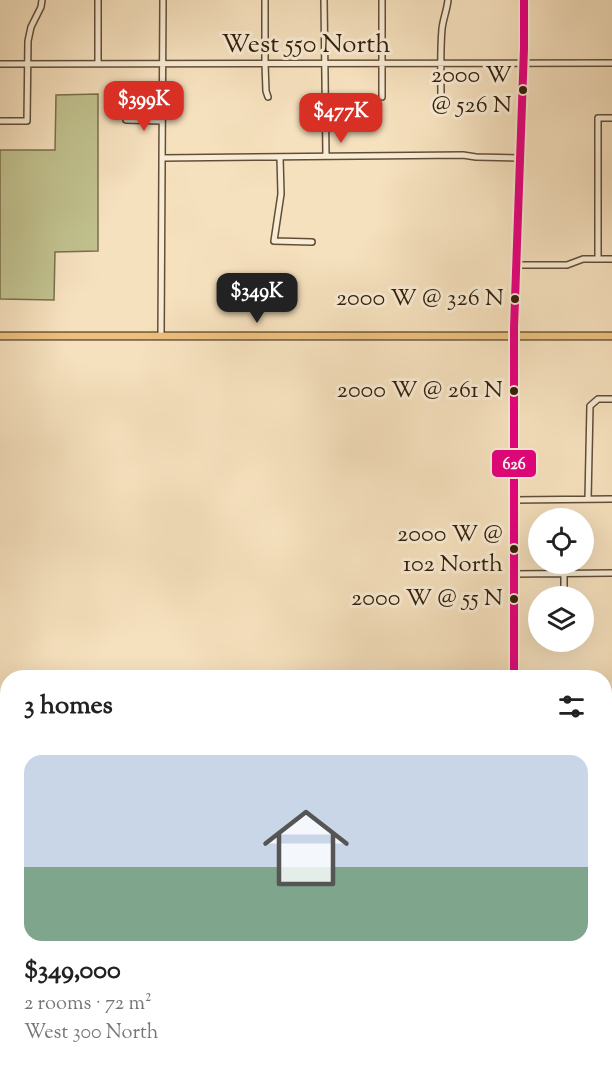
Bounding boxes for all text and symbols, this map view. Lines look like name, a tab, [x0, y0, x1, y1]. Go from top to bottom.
street label: West 550 North	[222, 27, 390, 64]
place label: 2000 W @ 526 N	[431, 59, 512, 123]
pin: $399K	[102, 81, 186, 132]
marker: 2000 W @ 526 N	[517, 84, 529, 96]
text: $399K	[118, 86, 170, 115]
pin: $477K	[299, 93, 383, 144]
text: $477K	[313, 98, 369, 127]
pin: $349K	[215, 273, 299, 324]
text: $349K	[231, 278, 283, 307]
place label: 2000 W @ 326 N	[336, 282, 504, 316]
marker: 2000 W @ 326 N	[509, 293, 521, 305]
place label: 2000 W @ 261 N	[337, 374, 503, 408]
marker: 2000 W @ 261 N	[508, 385, 520, 397]
line badge: 626	[491, 449, 537, 478]
text: 626	[502, 454, 526, 477]
map controls	[528, 508, 594, 652]
button: locate	[528, 508, 594, 574]
place label: 2000 W @ 102 North	[397, 518, 503, 582]
marker: 2000 W @ 102 North	[508, 543, 520, 555]
place label: 2000 W @ 55 N	[351, 582, 503, 616]
button: layers	[528, 586, 594, 652]
marker: 2000 W @ 55 N	[508, 593, 520, 605]
text: 3 homes	[24, 688, 113, 725]
icon: filters	[555, 690, 588, 723]
icon: home	[252, 794, 360, 902]
text: $349,000	[24, 953, 121, 990]
text: 2 rooms · 72 m²	[24, 990, 152, 1019]
text: West 300 North	[24, 1019, 159, 1048]

